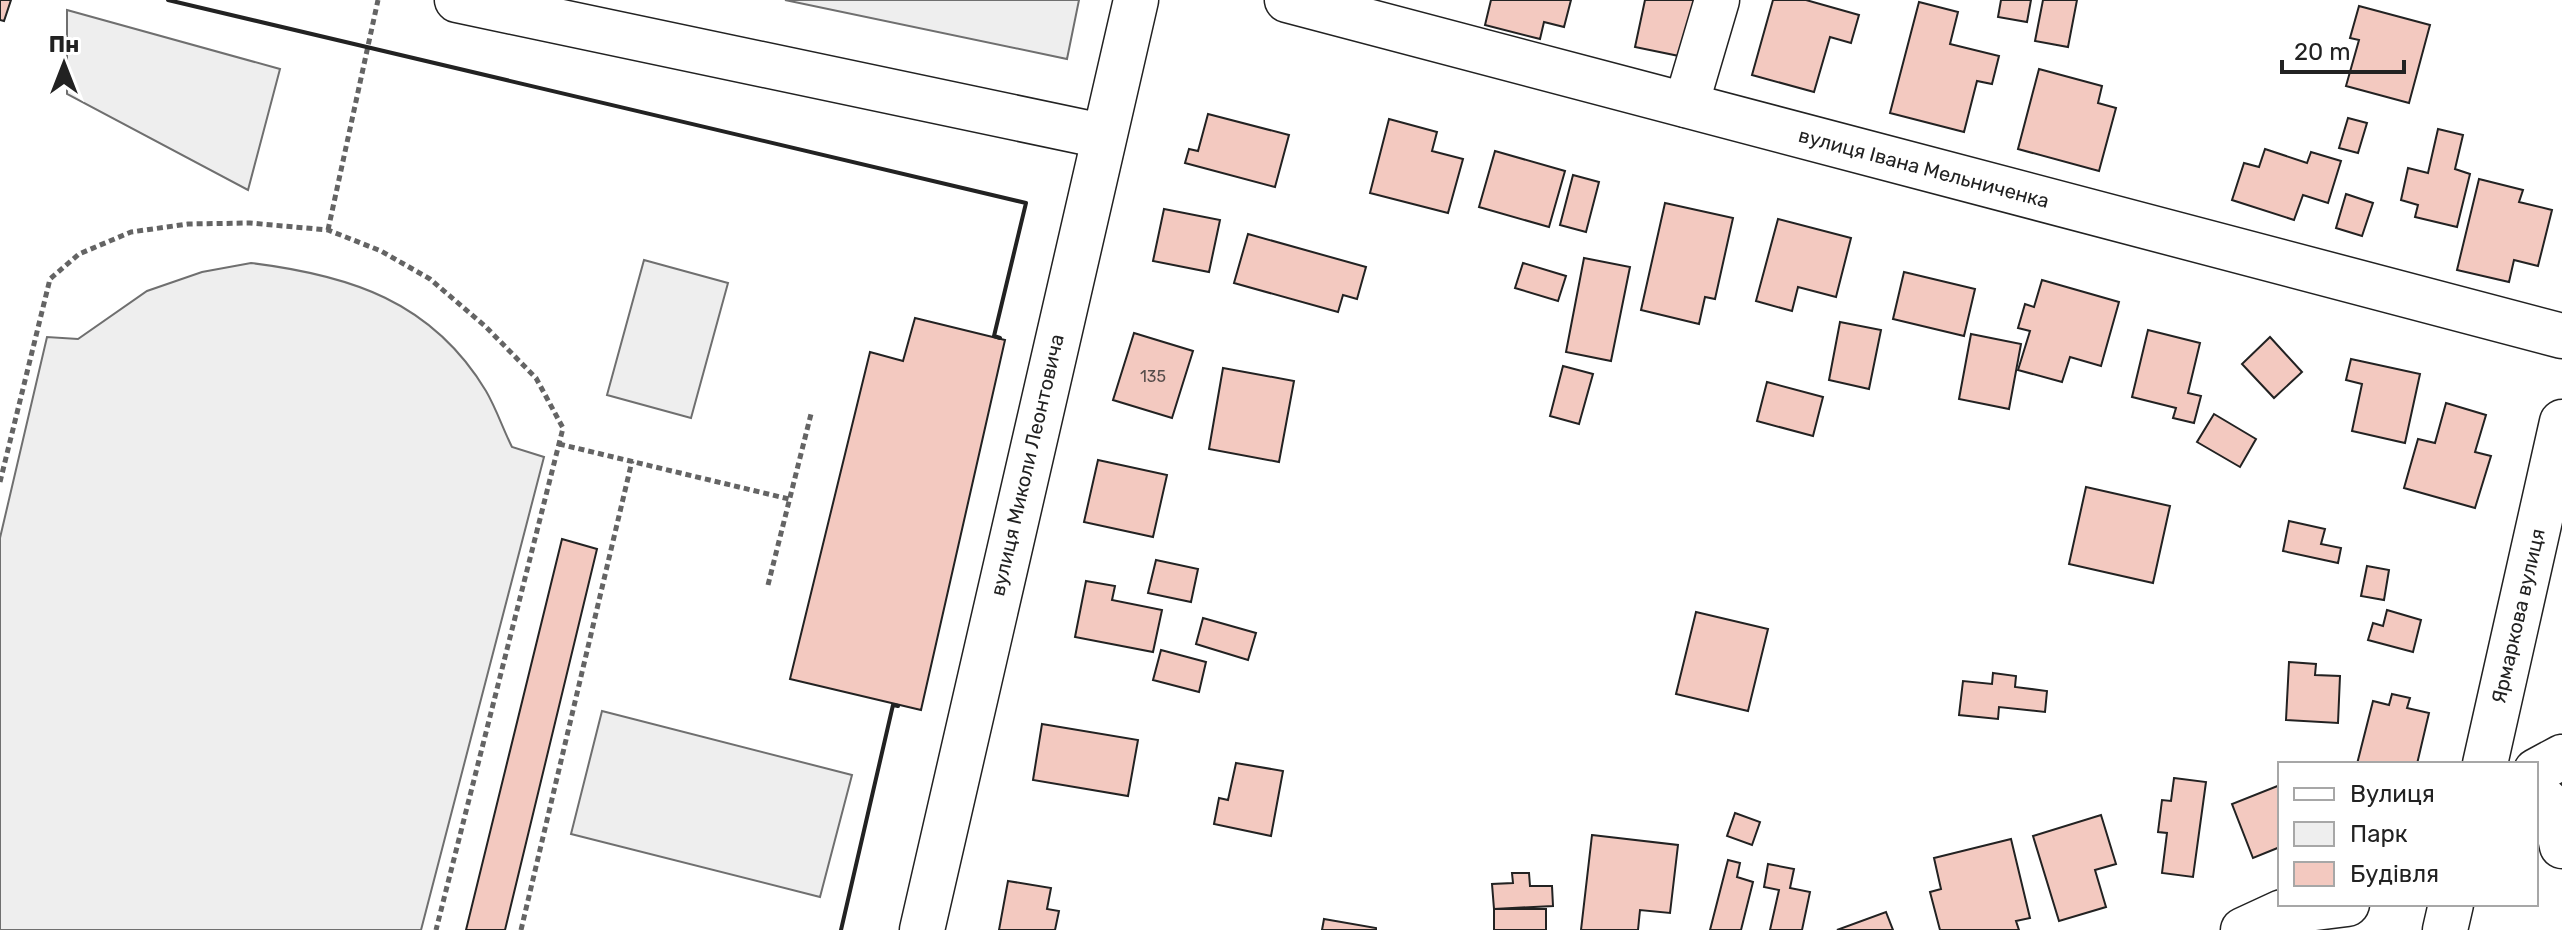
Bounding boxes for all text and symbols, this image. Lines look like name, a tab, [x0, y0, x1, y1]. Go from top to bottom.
north arrow	[24, 24, 104, 104]
scale bar	[2282, 24, 2404, 74]
text: Пн	[49, 31, 79, 58]
text: 20 m	[2294, 38, 2351, 66]
street label: вулиця Івана Мельниченка	[1796, 123, 2052, 213]
street label: вулиця Миколи Леонтовича	[985, 332, 1069, 598]
house number: 135	[1140, 367, 1166, 386]
street label: Ярмаркова вулиця	[2486, 526, 2550, 706]
legend	[2278, 762, 2538, 906]
text: Вулиця	[2350, 780, 2435, 808]
text: Парк	[2350, 820, 2408, 848]
text: Будівля	[2350, 860, 2439, 888]

